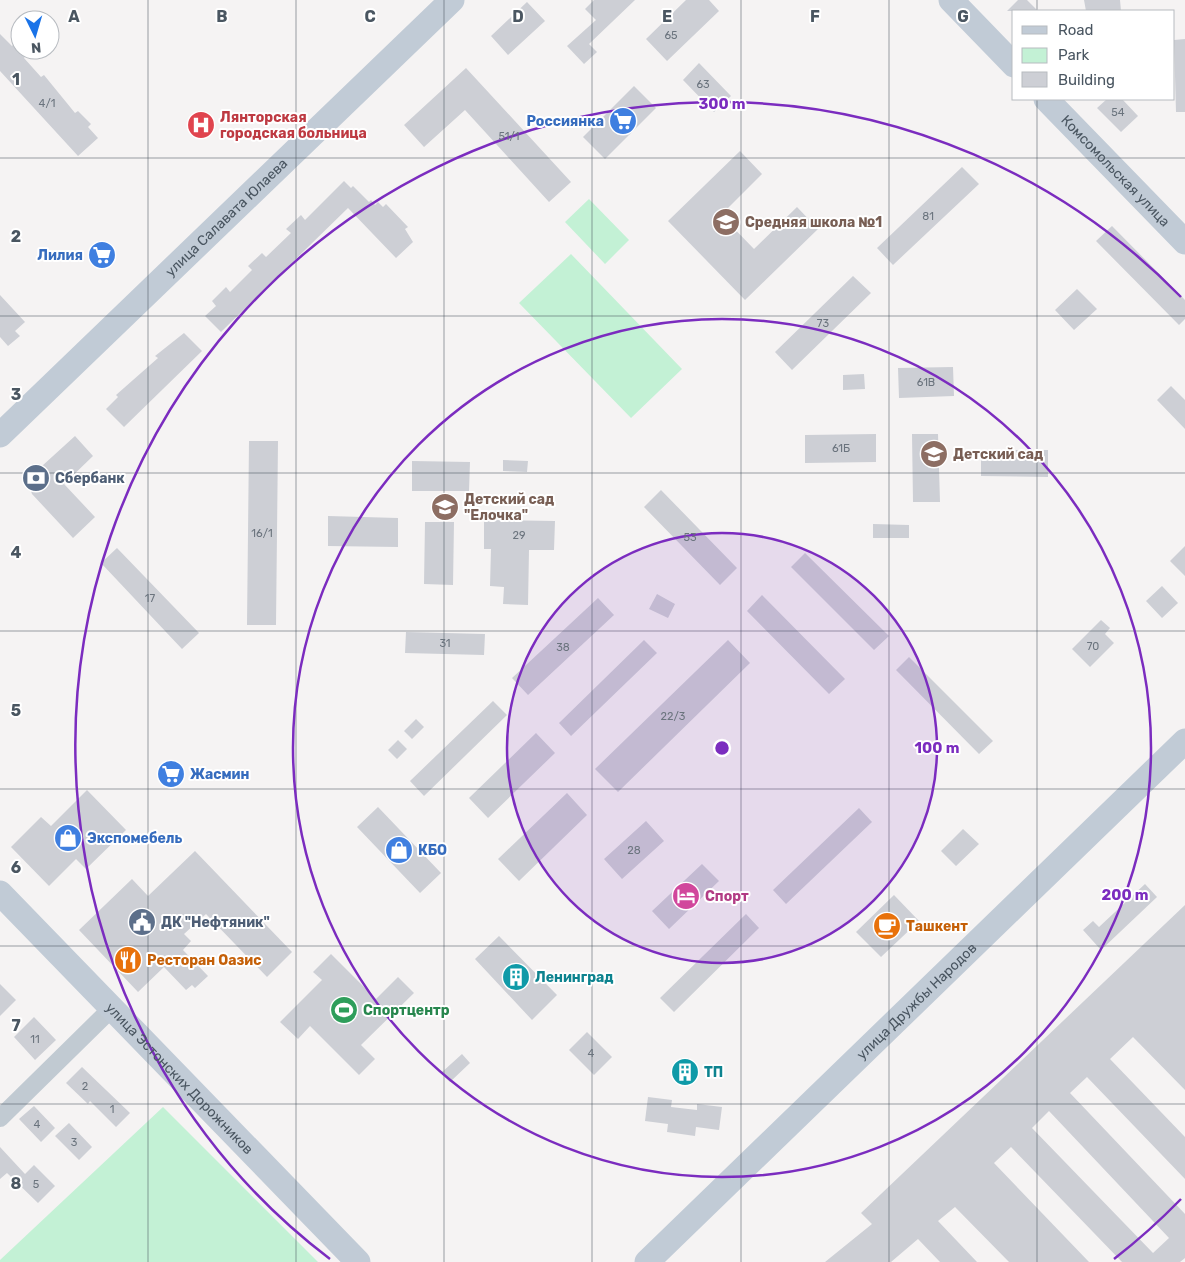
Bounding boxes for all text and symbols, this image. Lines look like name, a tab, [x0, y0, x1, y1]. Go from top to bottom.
text: A	[68, 7, 80, 26]
text: B	[216, 7, 228, 26]
text: C	[364, 7, 376, 26]
text: D	[512, 7, 524, 26]
text: E	[662, 7, 672, 26]
text: F	[810, 7, 820, 26]
text: G	[957, 7, 969, 26]
north arrow	[10, 10, 60, 60]
legend	[1012, 10, 1175, 100]
text: Road	[1058, 21, 1094, 39]
house number: 65	[664, 29, 678, 42]
text: N	[30, 39, 42, 56]
text: Park	[1058, 46, 1089, 64]
text: 1	[12, 70, 20, 89]
text: Building	[1058, 71, 1115, 89]
house number: 63	[696, 78, 710, 91]
text: 300 m	[698, 95, 746, 113]
house number: 4/1	[39, 97, 55, 110]
supermarket icon: Россиянка	[608, 106, 638, 136]
house number: 54	[1111, 106, 1125, 119]
place label: Лянторская городская больница	[220, 109, 367, 142]
hospital icon: Лянторская городская больница	[186, 110, 216, 140]
street label: Комсомольская улица	[1057, 112, 1173, 230]
place label: Россиянка	[526, 113, 604, 130]
house number: 51/1	[498, 130, 520, 143]
street label: улица Салавата Юлаева	[162, 155, 291, 280]
school or university icon: Средняя школа №1	[711, 207, 741, 237]
house number: 81	[922, 210, 934, 223]
place label: Средняя школа №1	[745, 214, 882, 231]
text: 2	[11, 227, 21, 246]
supermarket icon: Лилия	[87, 240, 117, 270]
place label: Лилия	[37, 247, 83, 264]
house number: 73	[817, 317, 830, 330]
house number: 61В	[917, 376, 935, 389]
text: 3	[11, 385, 21, 404]
school or university icon: Детский сад	[919, 439, 949, 469]
house number: 61Б	[832, 442, 850, 455]
place label: Детский сад	[953, 446, 1043, 463]
bank icon: Сбербанк	[21, 463, 51, 493]
place label: Сбербанк	[55, 470, 125, 487]
place label: Детский сад "Елочка"	[464, 491, 554, 524]
school or university icon: Детский сад "Елочка"	[430, 492, 460, 522]
house number: 16/1	[251, 527, 273, 540]
house number: 29	[513, 529, 525, 542]
house number: 53	[683, 531, 697, 544]
text: 4	[11, 543, 22, 562]
house number: 17	[145, 592, 156, 605]
house number: 31	[439, 637, 451, 650]
house number: 70	[1087, 640, 1099, 653]
house number: 38	[556, 641, 570, 654]
text: 5	[11, 701, 21, 720]
house number: 22/3	[661, 710, 686, 723]
centre of rings	[713, 739, 731, 757]
text: 100 m	[915, 739, 959, 757]
supermarket icon: Жасмин	[156, 759, 186, 789]
place label: Жасмин	[190, 766, 250, 783]
shop icon: Экспомебель	[53, 823, 83, 853]
place label: Экспомебель	[87, 830, 183, 847]
shop icon: КБО	[384, 835, 414, 865]
place label: КБО	[418, 842, 447, 859]
house number: 28	[627, 844, 641, 857]
text: 6	[11, 858, 21, 877]
hotel icon: Спорт	[671, 881, 701, 911]
text: 200 m	[1101, 886, 1149, 904]
place label: Спорт	[705, 888, 749, 905]
public building icon: ДК "Нефтяник"	[127, 907, 157, 937]
cafe icon: Ташкент	[872, 911, 902, 941]
place label: ДК "Нефтяник"	[161, 914, 270, 931]
place label: Ташкент	[906, 918, 968, 935]
street label: улица Дружбы Народов	[853, 939, 980, 1063]
restaurant icon: Ресторан Оазис	[113, 945, 143, 975]
place label: Ресторан Оазис	[147, 952, 262, 969]
building icon: Ленинград	[501, 962, 531, 992]
place label: Ленинград	[535, 969, 614, 986]
sports icon: Спортцентр	[329, 995, 359, 1025]
street label: улица Эстонских Дорожников	[102, 999, 257, 1158]
place label: Спортцентр	[363, 1002, 450, 1019]
text: 7	[11, 1016, 21, 1035]
house number: 11	[30, 1033, 40, 1046]
house number: 4	[588, 1047, 595, 1060]
building icon: ТП	[670, 1057, 700, 1087]
place label: ТП	[704, 1064, 723, 1081]
house number: 2	[82, 1080, 88, 1093]
house number: 1	[110, 1103, 114, 1116]
house number: 4	[34, 1118, 41, 1131]
house number: 3	[71, 1136, 78, 1149]
text: 8	[11, 1174, 22, 1193]
house number: 5	[33, 1178, 40, 1191]

